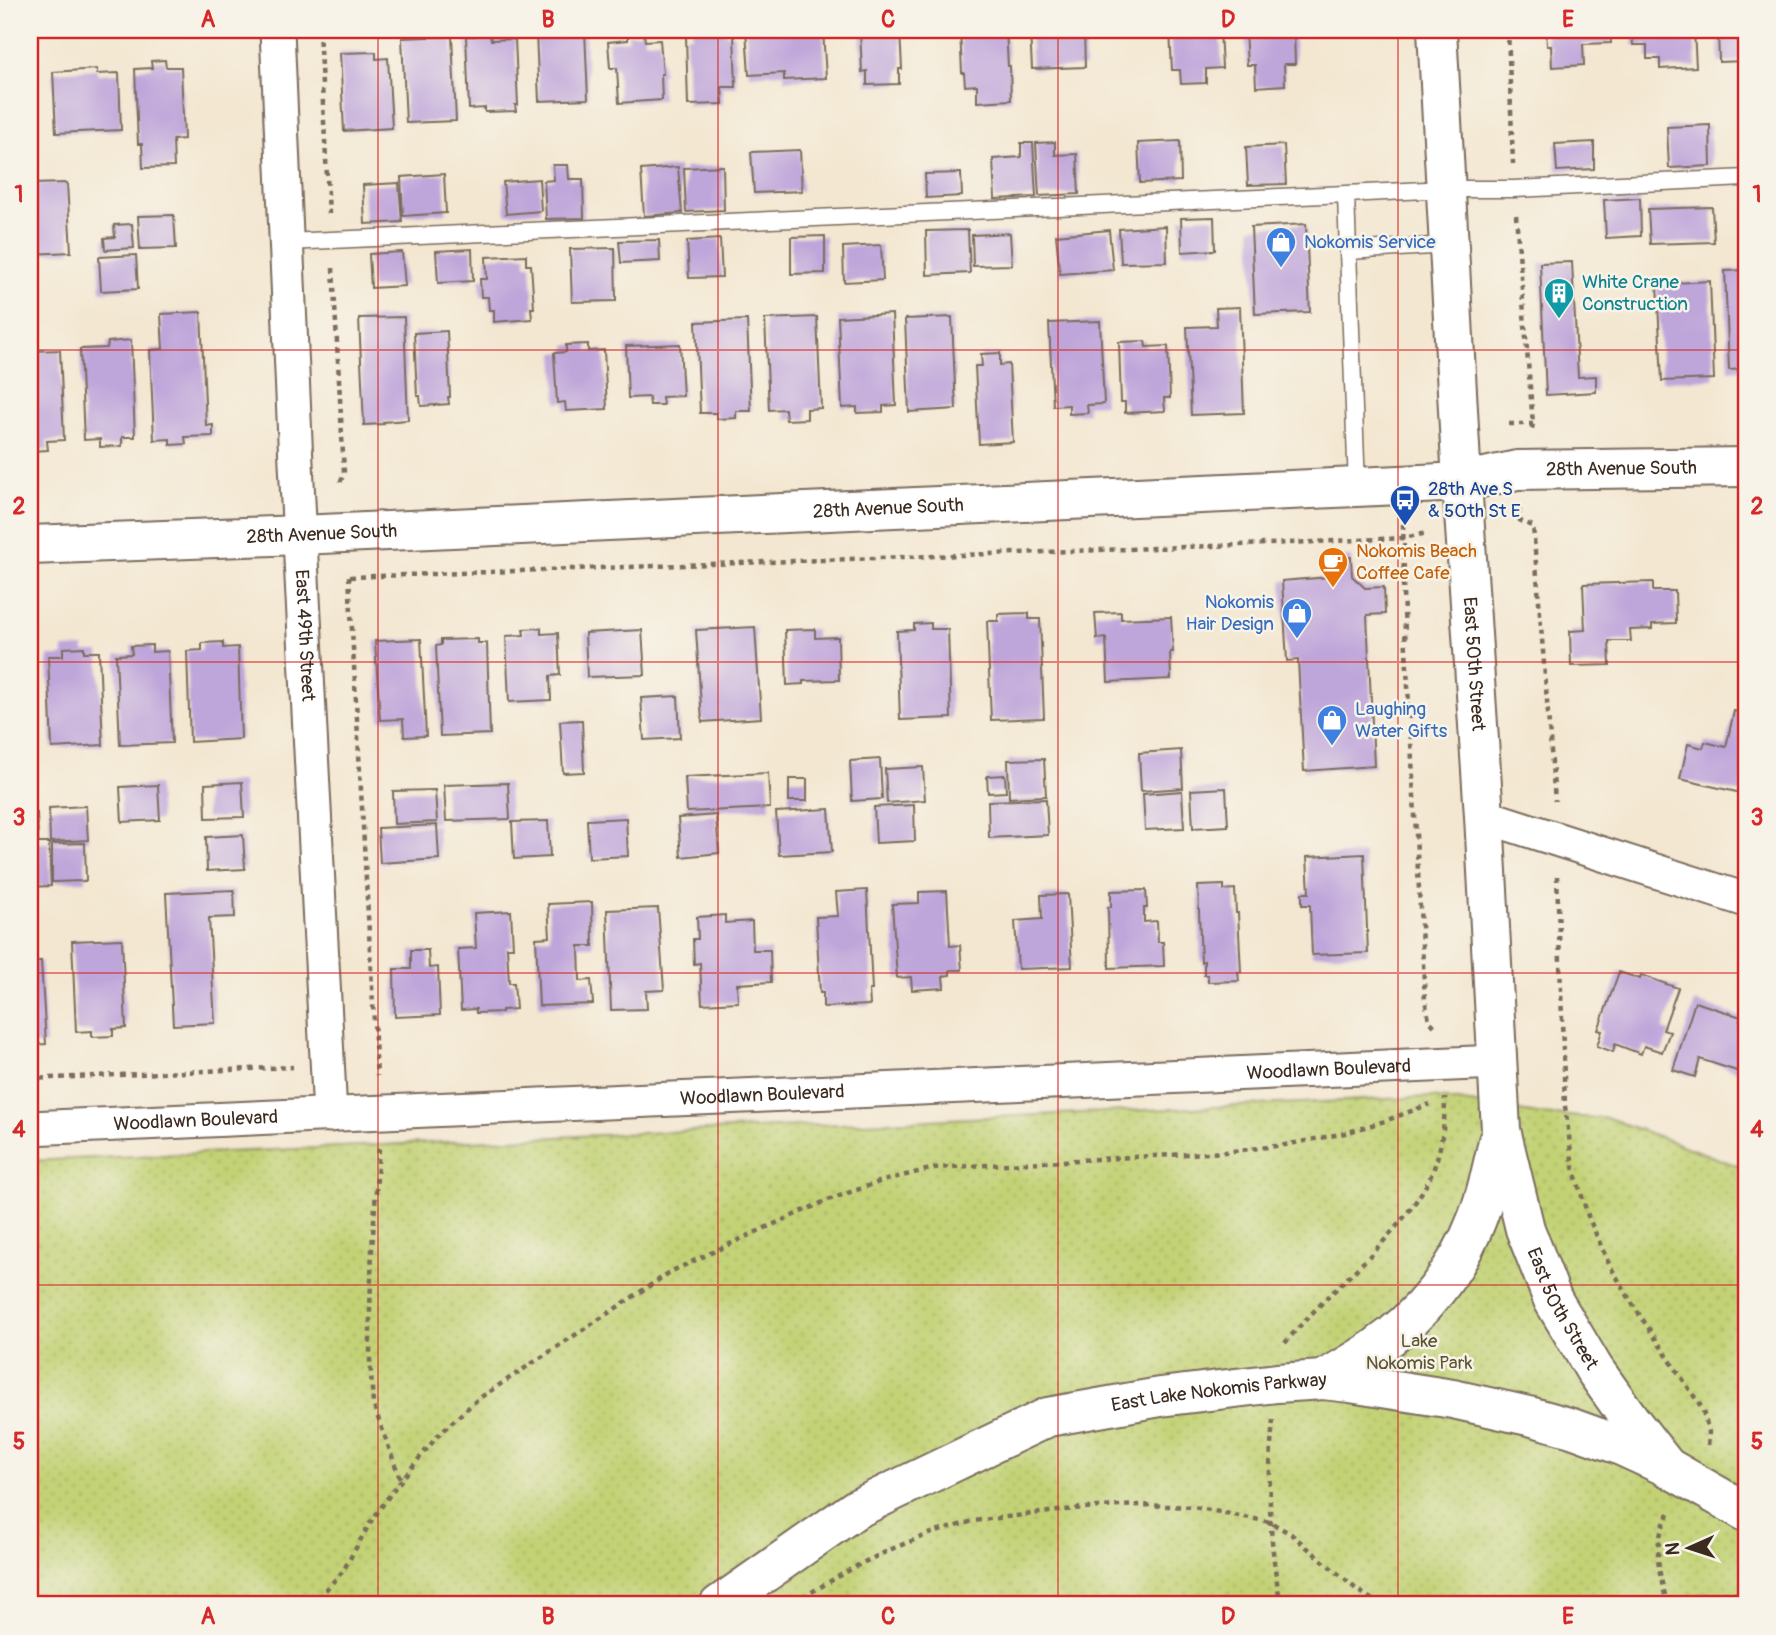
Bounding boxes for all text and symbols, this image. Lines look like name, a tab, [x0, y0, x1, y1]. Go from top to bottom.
text: A	[201, 5, 216, 34]
text: B	[541, 5, 555, 34]
text: C	[881, 5, 895, 34]
text: D	[1221, 5, 1235, 34]
text: E	[1562, 5, 1574, 34]
text: 1	[15, 180, 24, 209]
text: 1	[1753, 180, 1762, 209]
shop icon: Nokomis Service	[1264, 225, 1298, 269]
place label: Nokomis Service	[1304, 230, 1436, 254]
place label: White Crane Construction	[1582, 270, 1688, 316]
building icon: White Crane Construction	[1542, 276, 1576, 320]
street label: 28th Avenue South	[1546, 456, 1697, 482]
place label: 28th Ave S & 50th St E	[1428, 477, 1521, 523]
bus stop icon: 28th Ave S & 50th St E	[1388, 483, 1422, 527]
text: 2	[13, 492, 26, 521]
text: 2	[1751, 492, 1764, 521]
street label: 28th Avenue South	[812, 493, 964, 524]
street label: 28th Avenue South	[246, 519, 398, 549]
place label: Nokomis Beach Coffee Cafe	[1356, 539, 1477, 585]
cafe icon: Nokomis Beach Coffee Cafe	[1316, 545, 1350, 589]
street label: East 49th Street	[290, 569, 320, 702]
place label: Nokomis Hair Design	[1185, 590, 1274, 636]
shop icon: Nokomis Hair Design	[1280, 596, 1314, 640]
street label: East 50th Street	[1458, 596, 1490, 732]
place label: Laughing Water Gifts	[1355, 697, 1448, 743]
shop icon: Laughing Water Gifts	[1315, 703, 1349, 747]
text: 3	[13, 803, 25, 832]
text: 3	[1751, 803, 1763, 832]
street label: Woodlawn Boulevard	[1246, 1054, 1411, 1085]
street label: Woodlawn Boulevard	[679, 1079, 845, 1111]
street label: Woodlawn Boulevard	[113, 1105, 279, 1136]
text: 4	[12, 1115, 26, 1144]
text: 4	[1750, 1115, 1764, 1144]
street label: East 50th Street	[1522, 1244, 1604, 1375]
park label: Lake Nokomis Park	[1366, 1329, 1472, 1375]
street label: East Lake Nokomis Parkway	[1109, 1368, 1327, 1417]
text: 5	[13, 1427, 25, 1456]
text: 5	[1751, 1427, 1763, 1456]
north arrow	[1654, 1512, 1724, 1582]
text: N	[1661, 1542, 1685, 1556]
text: A	[201, 1602, 216, 1631]
text: B	[541, 1602, 555, 1631]
text: C	[881, 1602, 895, 1631]
text: D	[1221, 1602, 1235, 1631]
text: E	[1562, 1602, 1574, 1631]

